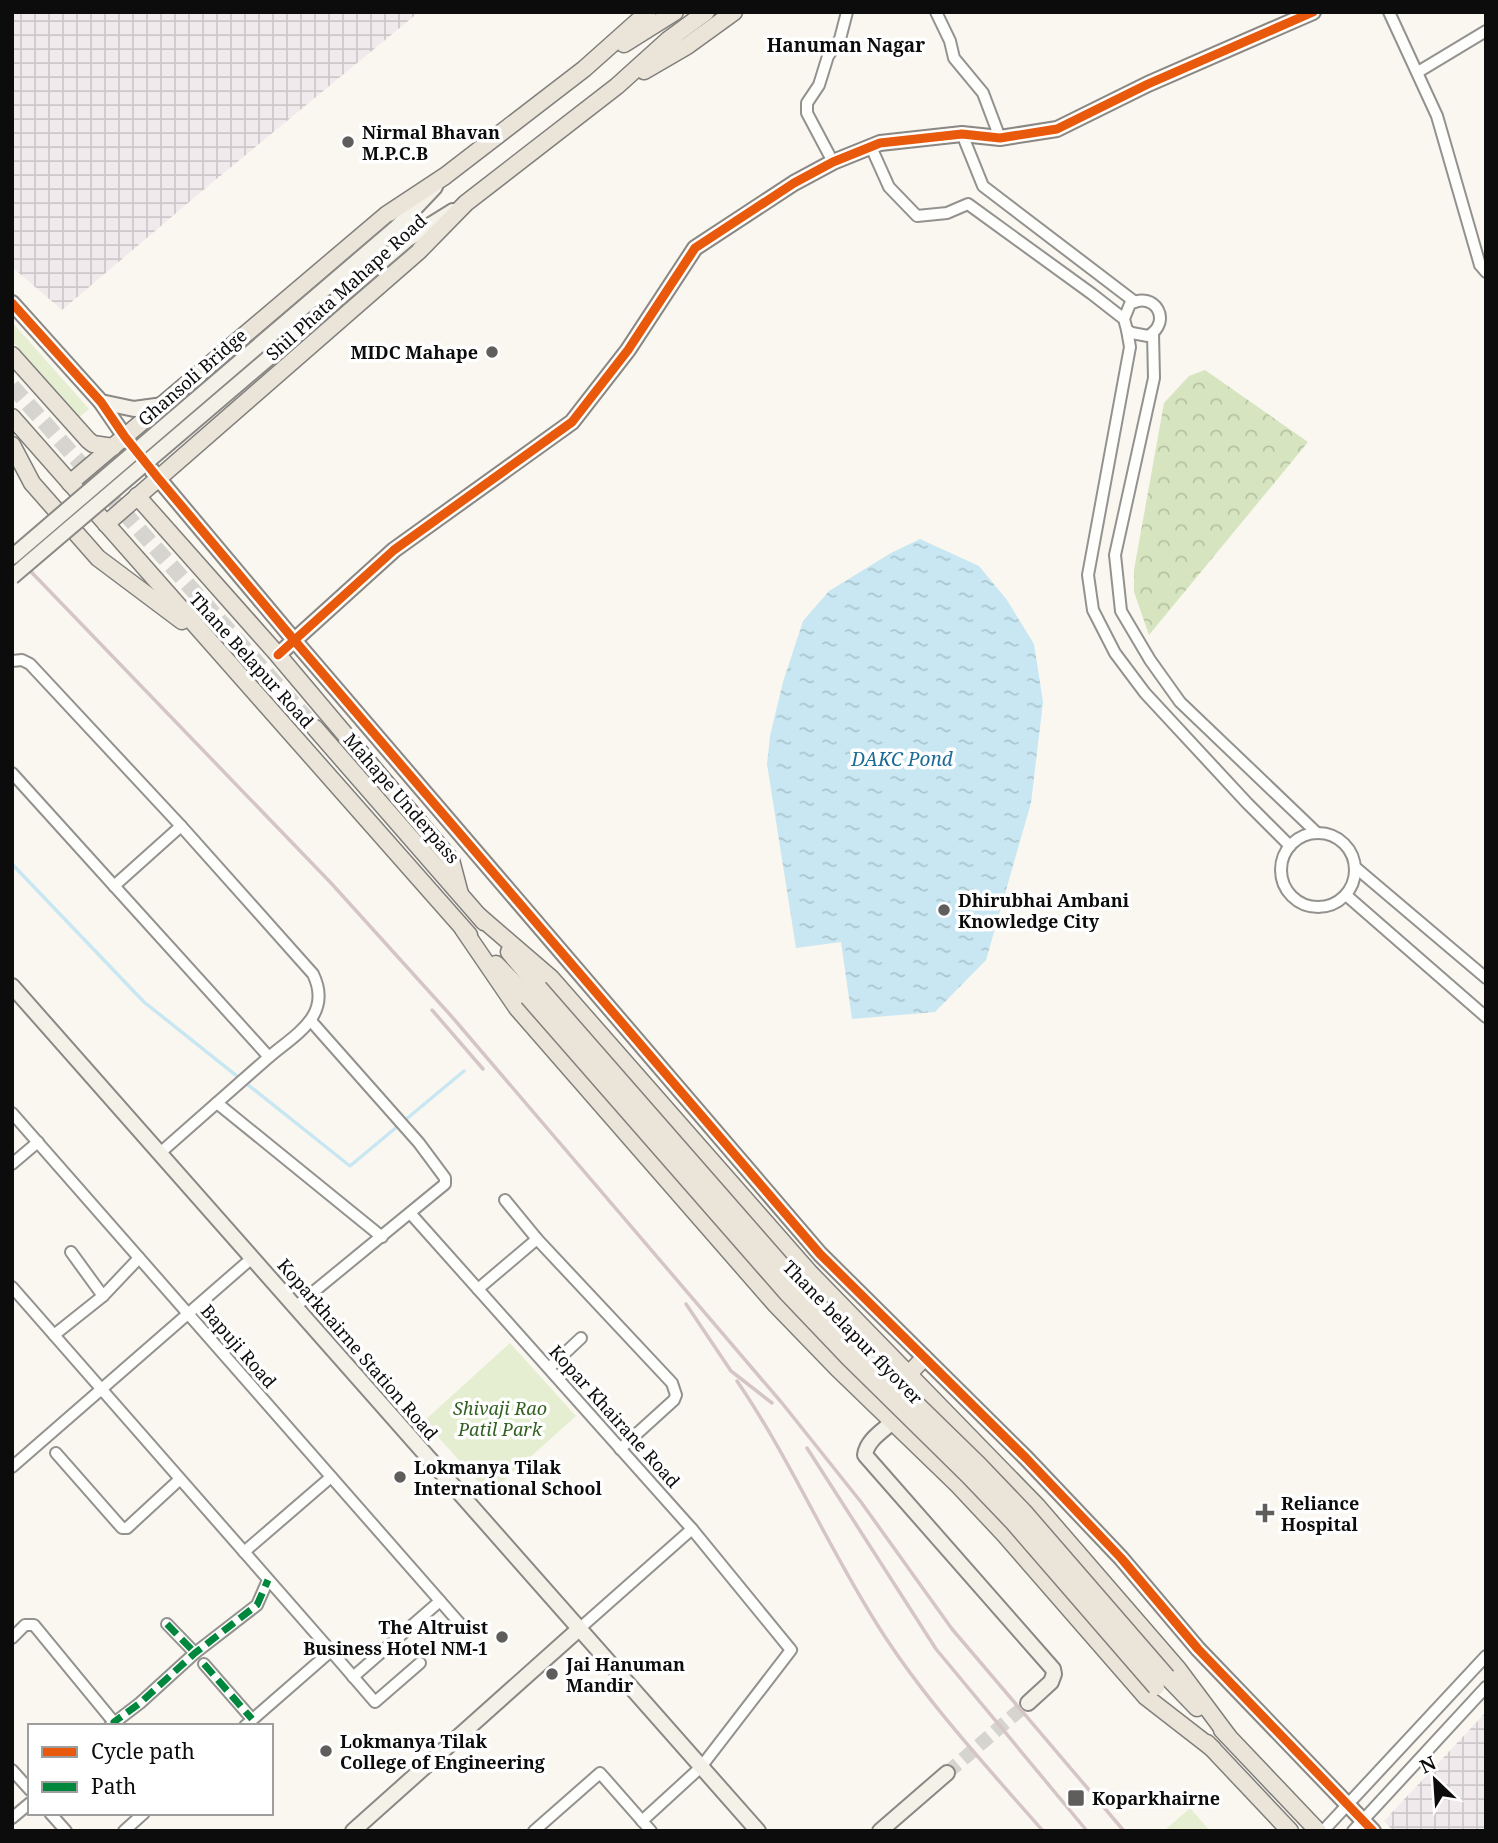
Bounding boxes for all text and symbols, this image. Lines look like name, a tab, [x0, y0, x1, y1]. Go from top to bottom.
district label: Hanuman Nagar	[767, 32, 925, 58]
place label: Nirmal Bhavan M.P.C.B	[362, 120, 500, 165]
marker: Nirmal Bhavan M.P.C.B	[340, 134, 356, 150]
street label: Shil Phata Mahape Road	[261, 208, 431, 366]
street label: Ghansoli Bridge	[132, 323, 252, 431]
place label: MIDC Mahape	[350, 340, 478, 364]
marker: MIDC Mahape	[484, 344, 500, 360]
street label: Thane Belapur Road	[185, 587, 319, 733]
street label: Mahape Underpass	[339, 728, 465, 868]
water label: DAKC Pond	[850, 746, 954, 772]
place label: Dhirubhai Ambani Knowledge City	[958, 888, 1130, 933]
marker: Dhirubhai Ambani Knowledge City	[936, 902, 952, 918]
street label: Koparkhairne Station Road	[273, 1253, 443, 1445]
street label: Thane belapur flyover	[778, 1255, 929, 1410]
street label: Bapuji Road	[196, 1299, 282, 1393]
street label: Kopar Khairane Road	[544, 1339, 686, 1493]
park label: Shivaji Rao Patil Park	[453, 1396, 547, 1441]
place label: Lokmanya Tilak International School	[414, 1455, 603, 1500]
marker: Lokmanya Tilak International School	[392, 1469, 408, 1485]
place label: Reliance Hospital	[1281, 1491, 1359, 1536]
marker: Reliance Hospital	[1255, 1503, 1275, 1523]
place label: The Altruist Business Hotel NM-1	[303, 1615, 488, 1660]
marker: The Altruist Business Hotel NM-1	[494, 1629, 510, 1645]
place label: Jai Hanuman Mandir	[565, 1652, 685, 1697]
marker: Jai Hanuman Mandir	[544, 1666, 560, 1682]
legend	[28, 1724, 273, 1815]
place label: Lokmanya Tilak College of Engineering	[340, 1729, 546, 1774]
text: Cycle path	[91, 1737, 195, 1765]
marker: Lokmanya Tilak College of Engineering	[318, 1743, 334, 1759]
north arrow	[1400, 1745, 1470, 1815]
text: N	[1416, 1750, 1440, 1780]
text: Path	[91, 1772, 136, 1800]
place label: Koparkhairne	[1092, 1786, 1220, 1810]
marker: Koparkhairne	[1066, 1788, 1086, 1808]

